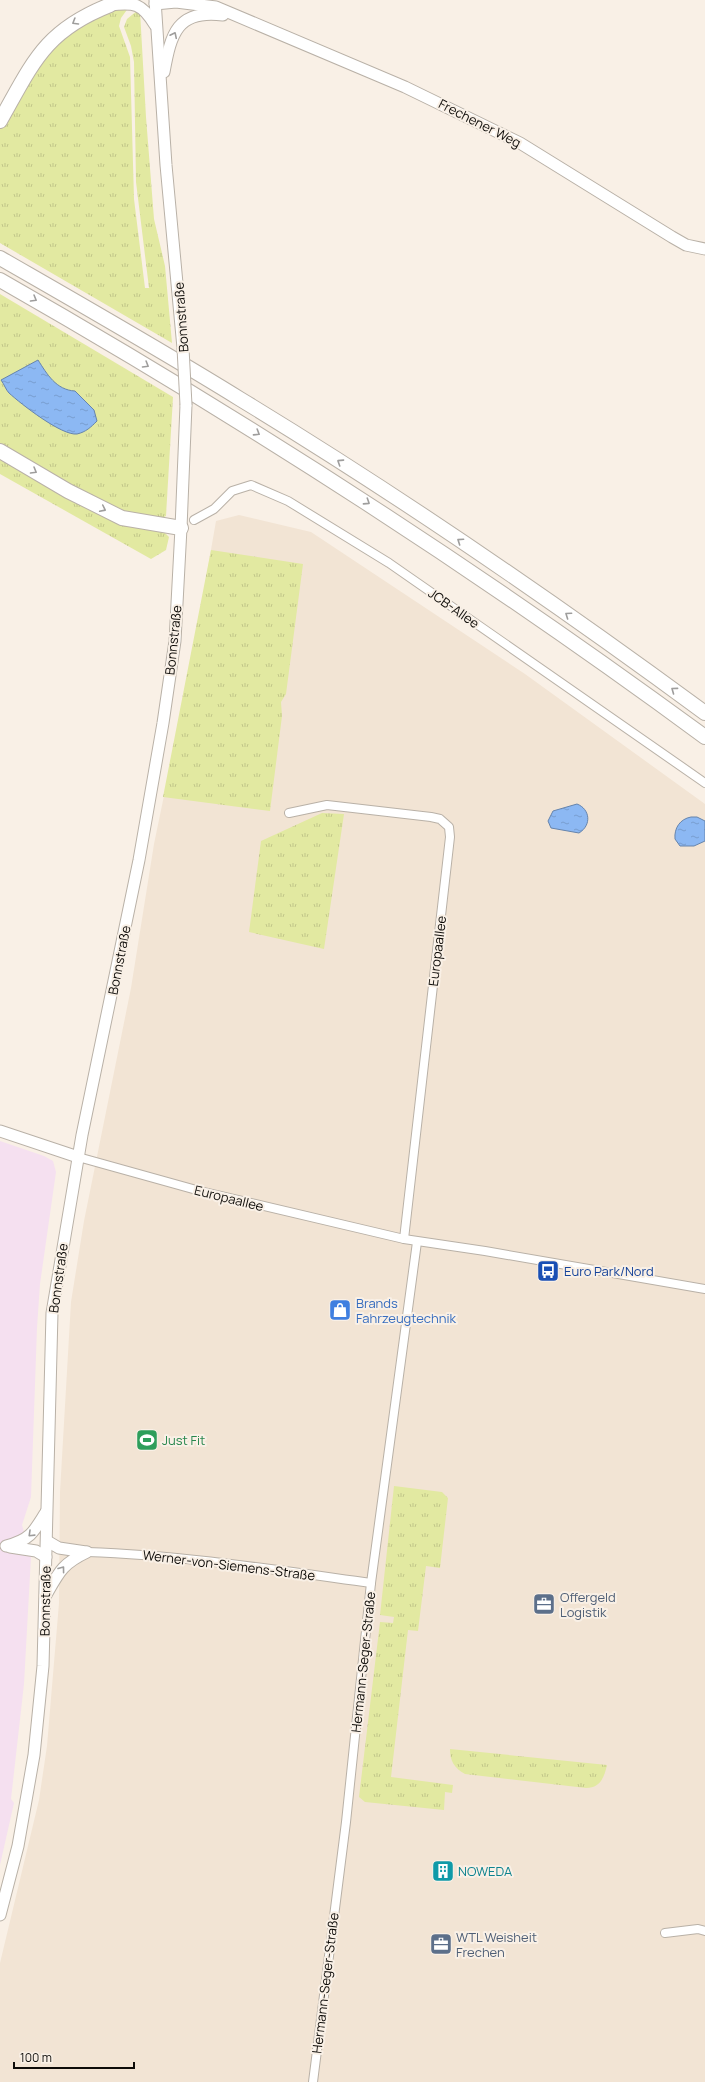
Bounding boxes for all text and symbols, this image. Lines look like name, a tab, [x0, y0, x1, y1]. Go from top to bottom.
one-way arrow	[72, 17, 79, 24]
one-way arrow	[169, 32, 177, 40]
street label: Frechener Weg	[436, 94, 524, 152]
street label: Bonnstraße	[170, 281, 192, 353]
one-way arrow	[30, 295, 37, 302]
one-way arrow	[142, 360, 149, 368]
one-way arrow	[253, 428, 260, 435]
one-way arrow	[337, 460, 344, 467]
one-way arrow	[30, 466, 37, 473]
one-way arrow	[363, 498, 370, 505]
one-way arrow	[99, 505, 106, 512]
one-way arrow	[457, 539, 464, 546]
street label: JCB-Allee	[425, 584, 483, 632]
street label: Bonnstraße	[160, 604, 186, 676]
one-way arrow	[565, 613, 572, 620]
one-way arrow	[671, 688, 678, 695]
street label: Europaallee	[424, 914, 450, 987]
street label: Bonnstraße	[103, 923, 135, 996]
street label: Europaallee	[192, 1181, 266, 1215]
street label: Bonnstraße	[44, 1242, 72, 1314]
bus stop icon: Euro Park/Nord	[535, 1258, 561, 1284]
place label: Euro Park/Nord	[564, 1262, 654, 1280]
place label: Brands Fahrzeugtechnik	[356, 1294, 457, 1327]
shop icon: Brands Fahrzeugtechnik	[327, 1297, 353, 1323]
sports icon: Just Fit	[134, 1427, 160, 1453]
place label: Just Fit	[162, 1431, 205, 1449]
one-way arrow	[28, 1529, 36, 1537]
street label: Werner-von-Siemens-Straße	[142, 1546, 317, 1585]
street label: Bonnstraße	[35, 1565, 55, 1636]
one-way arrow	[57, 1567, 64, 1574]
place label: Offergeld Logistik	[560, 1588, 616, 1621]
street label: Hermann-Seger-Straße	[347, 1590, 379, 1733]
office icon: Offergeld Logistik	[531, 1591, 557, 1617]
building icon: NOWEDA	[430, 1858, 456, 1884]
place label: NOWEDA	[458, 1862, 512, 1880]
street label: Hermann-Seger-Straße	[307, 1911, 343, 2054]
place label: WTL Weisheit Frechen	[456, 1928, 537, 1961]
office icon: WTL Weisheit Frechen	[428, 1931, 454, 1957]
scale bar	[14, 2044, 134, 2070]
text: 100 m	[20, 2049, 52, 2066]

